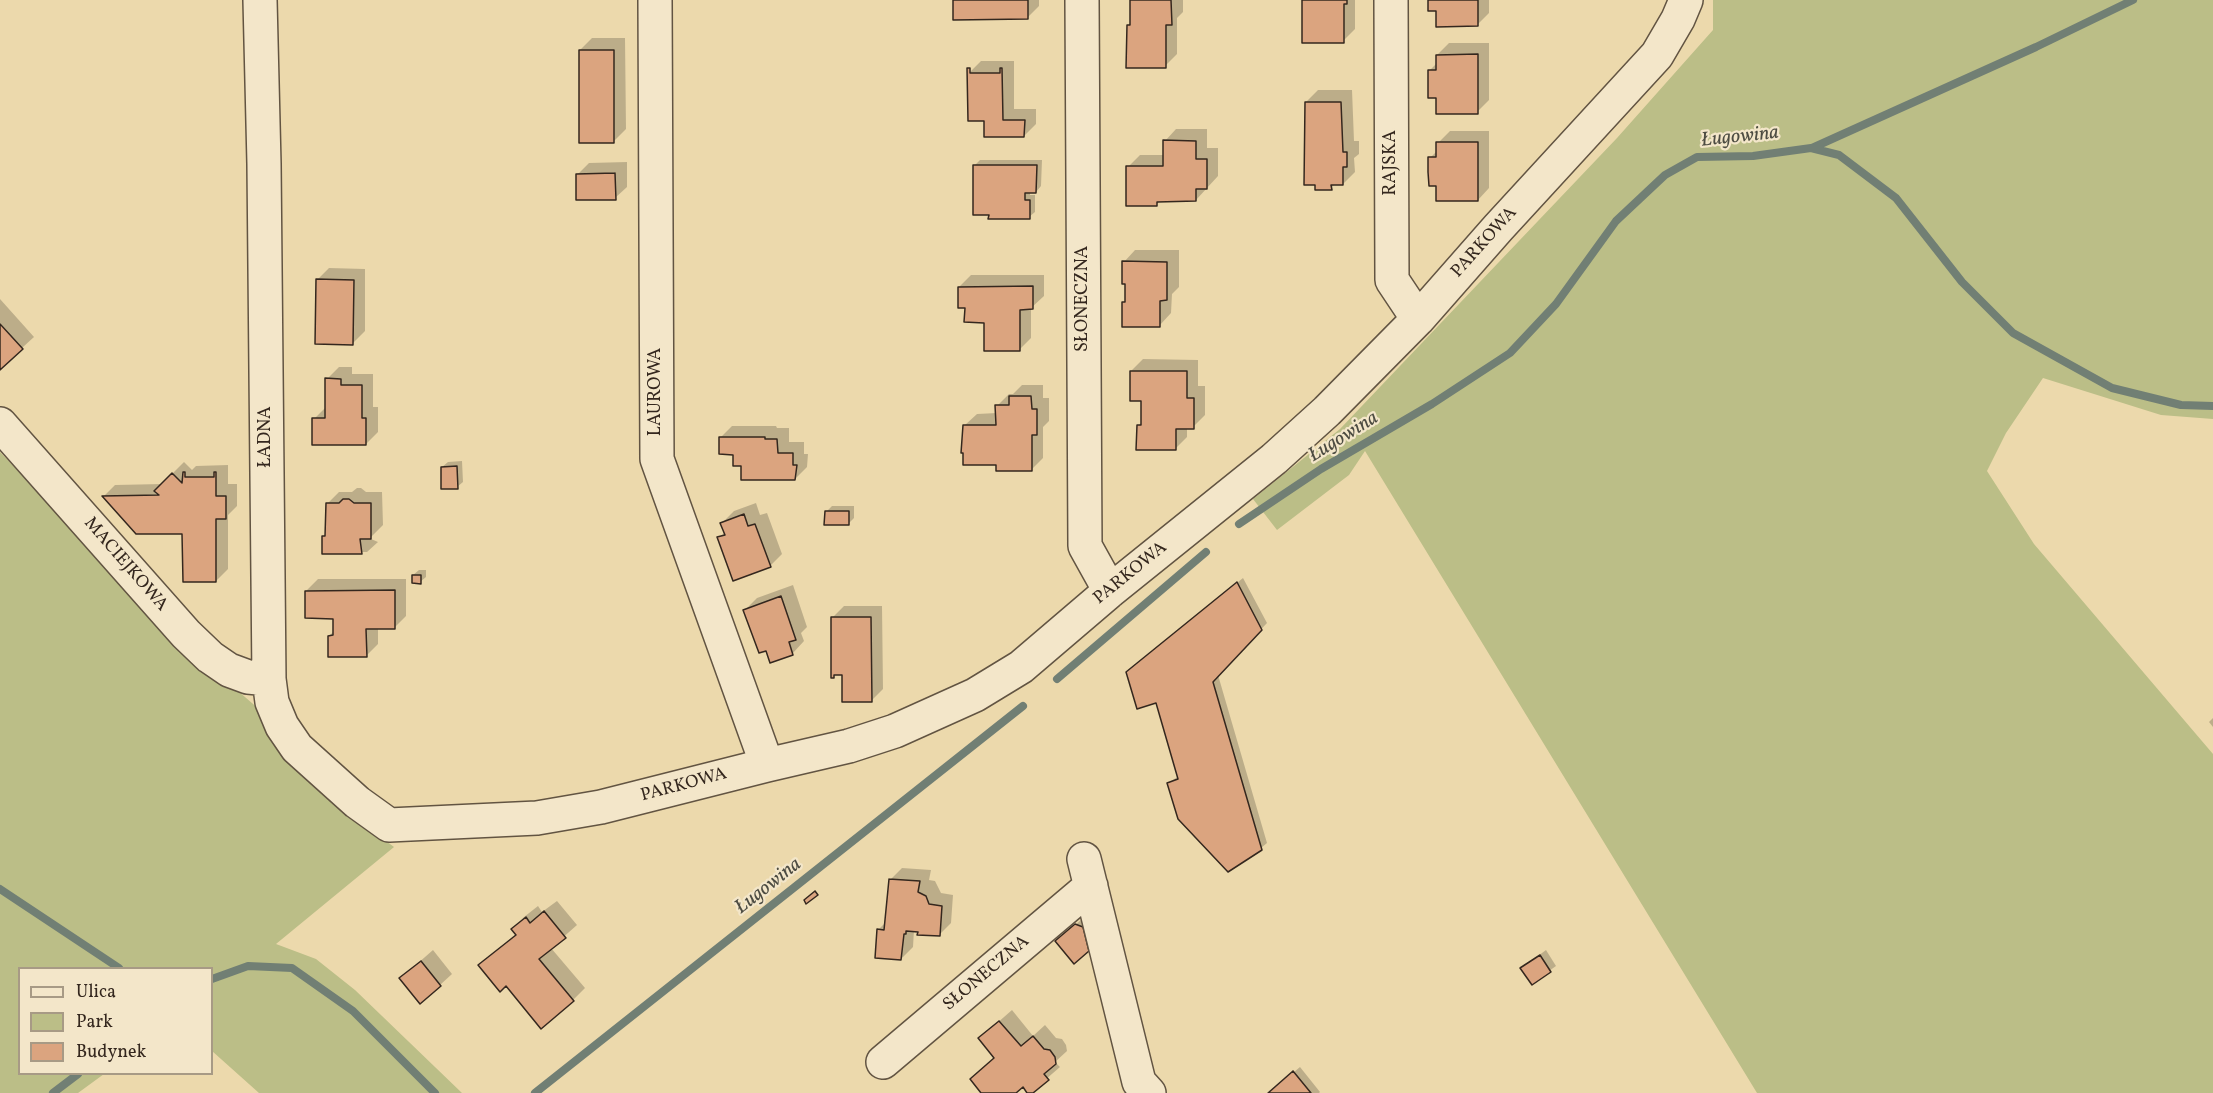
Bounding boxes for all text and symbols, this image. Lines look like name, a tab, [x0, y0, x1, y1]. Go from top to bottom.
water label: Ługowina	[1700, 122, 1780, 154]
street label: RAJSKA	[1381, 130, 1403, 196]
street label: PARKOWA	[1448, 203, 1522, 283]
street label: SŁONECZNA	[1073, 246, 1095, 352]
street label: LAUROWA	[646, 348, 668, 436]
street label: ŁADNA	[256, 406, 278, 468]
water label: Ługowina	[1305, 407, 1383, 469]
street label: MACIEJKOWA	[78, 514, 172, 616]
street label: PARKOWA	[1090, 538, 1172, 610]
street label: PARKOWA	[639, 764, 729, 808]
water label: Ługowina	[731, 854, 807, 920]
street label: SŁONECZNA	[939, 932, 1035, 1016]
legend	[18, 967, 213, 1075]
text: Ulica	[76, 980, 116, 1005]
text: Park	[76, 1010, 113, 1035]
text: Budynek	[76, 1040, 146, 1065]

